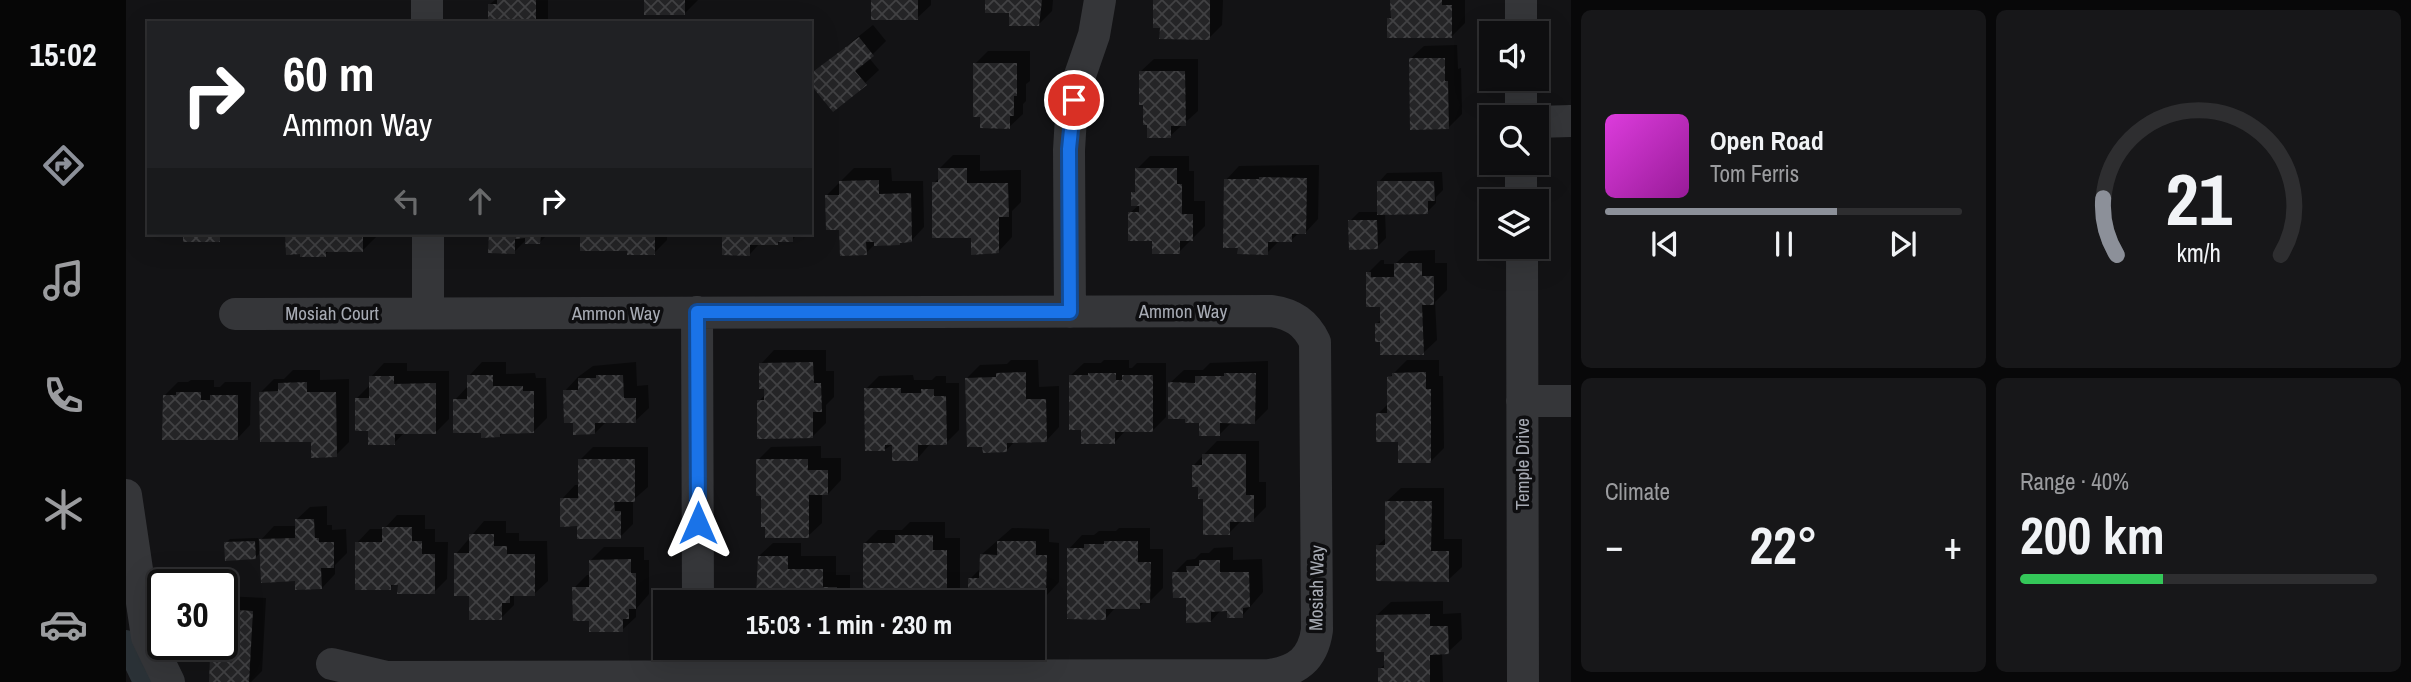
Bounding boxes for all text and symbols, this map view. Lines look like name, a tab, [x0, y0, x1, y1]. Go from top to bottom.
map controls	[1479, 21, 1549, 259]
button: sound	[1479, 21, 1549, 91]
text: 15:02	[29, 33, 97, 76]
text: 60 m	[283, 40, 375, 106]
icon: right	[168, 49, 259, 140]
pin	[1044, 70, 1104, 130]
icon: arrive	[1055, 81, 1093, 119]
text: Ammon Way	[283, 103, 432, 146]
button: search	[1479, 105, 1549, 175]
text: Open Road	[1710, 123, 1824, 158]
icon: directions	[39, 141, 88, 190]
text: 21	[2165, 150, 2232, 248]
text: Tom Ferris	[1710, 158, 1799, 189]
icon: left	[388, 182, 426, 220]
icon: ahead	[461, 182, 499, 220]
icon: right	[534, 182, 572, 220]
button: layers	[1479, 189, 1549, 259]
icon: previous	[1646, 225, 1684, 263]
icon: pause	[1765, 225, 1803, 263]
icon: next	[1884, 225, 1922, 263]
text: km/h	[2176, 236, 2221, 270]
icon: music	[39, 256, 88, 305]
street label: Ammon Way	[1138, 298, 1228, 324]
street label: Mosiah Court	[285, 300, 379, 326]
street label: Ammon Way	[571, 300, 661, 326]
icon: phone	[39, 371, 88, 420]
street label: Temple Drive	[1509, 418, 1535, 510]
text: Range · 40%	[2020, 466, 2129, 497]
text: Climate	[1605, 476, 1670, 507]
icon: climate	[39, 485, 88, 534]
position arrow	[661, 486, 735, 560]
text: 200 km	[2020, 500, 2165, 570]
text: 22°	[1749, 510, 1818, 580]
text: −	[1605, 520, 1623, 571]
text: +	[1944, 520, 1962, 571]
street label: Mosiah Way	[1302, 545, 1330, 631]
speed limit sign: 30	[147, 569, 238, 660]
icon: car	[39, 600, 88, 649]
text: 15:03 · 1 min · 230 m	[746, 607, 952, 642]

